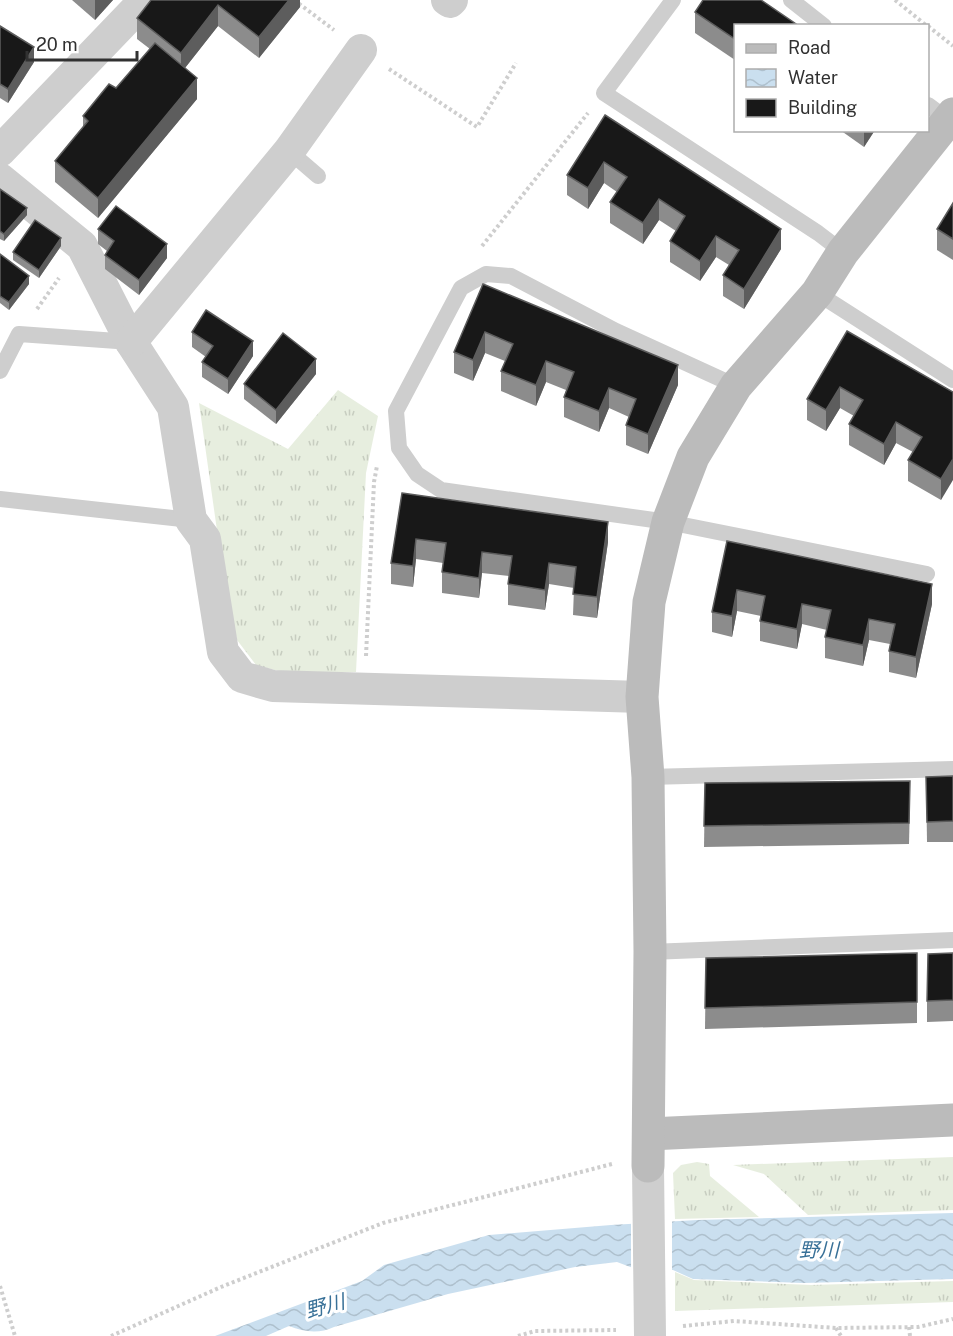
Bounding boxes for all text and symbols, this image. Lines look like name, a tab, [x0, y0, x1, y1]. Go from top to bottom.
scale bar	[27, 24, 136, 62]
legend	[734, 24, 929, 132]
text: 20 m	[36, 34, 78, 55]
text: Road	[788, 37, 831, 58]
text: Water	[788, 67, 838, 88]
text: Building	[788, 97, 857, 118]
water label: 野川	[799, 1238, 841, 1262]
water label: 野川	[303, 1289, 349, 1323]

